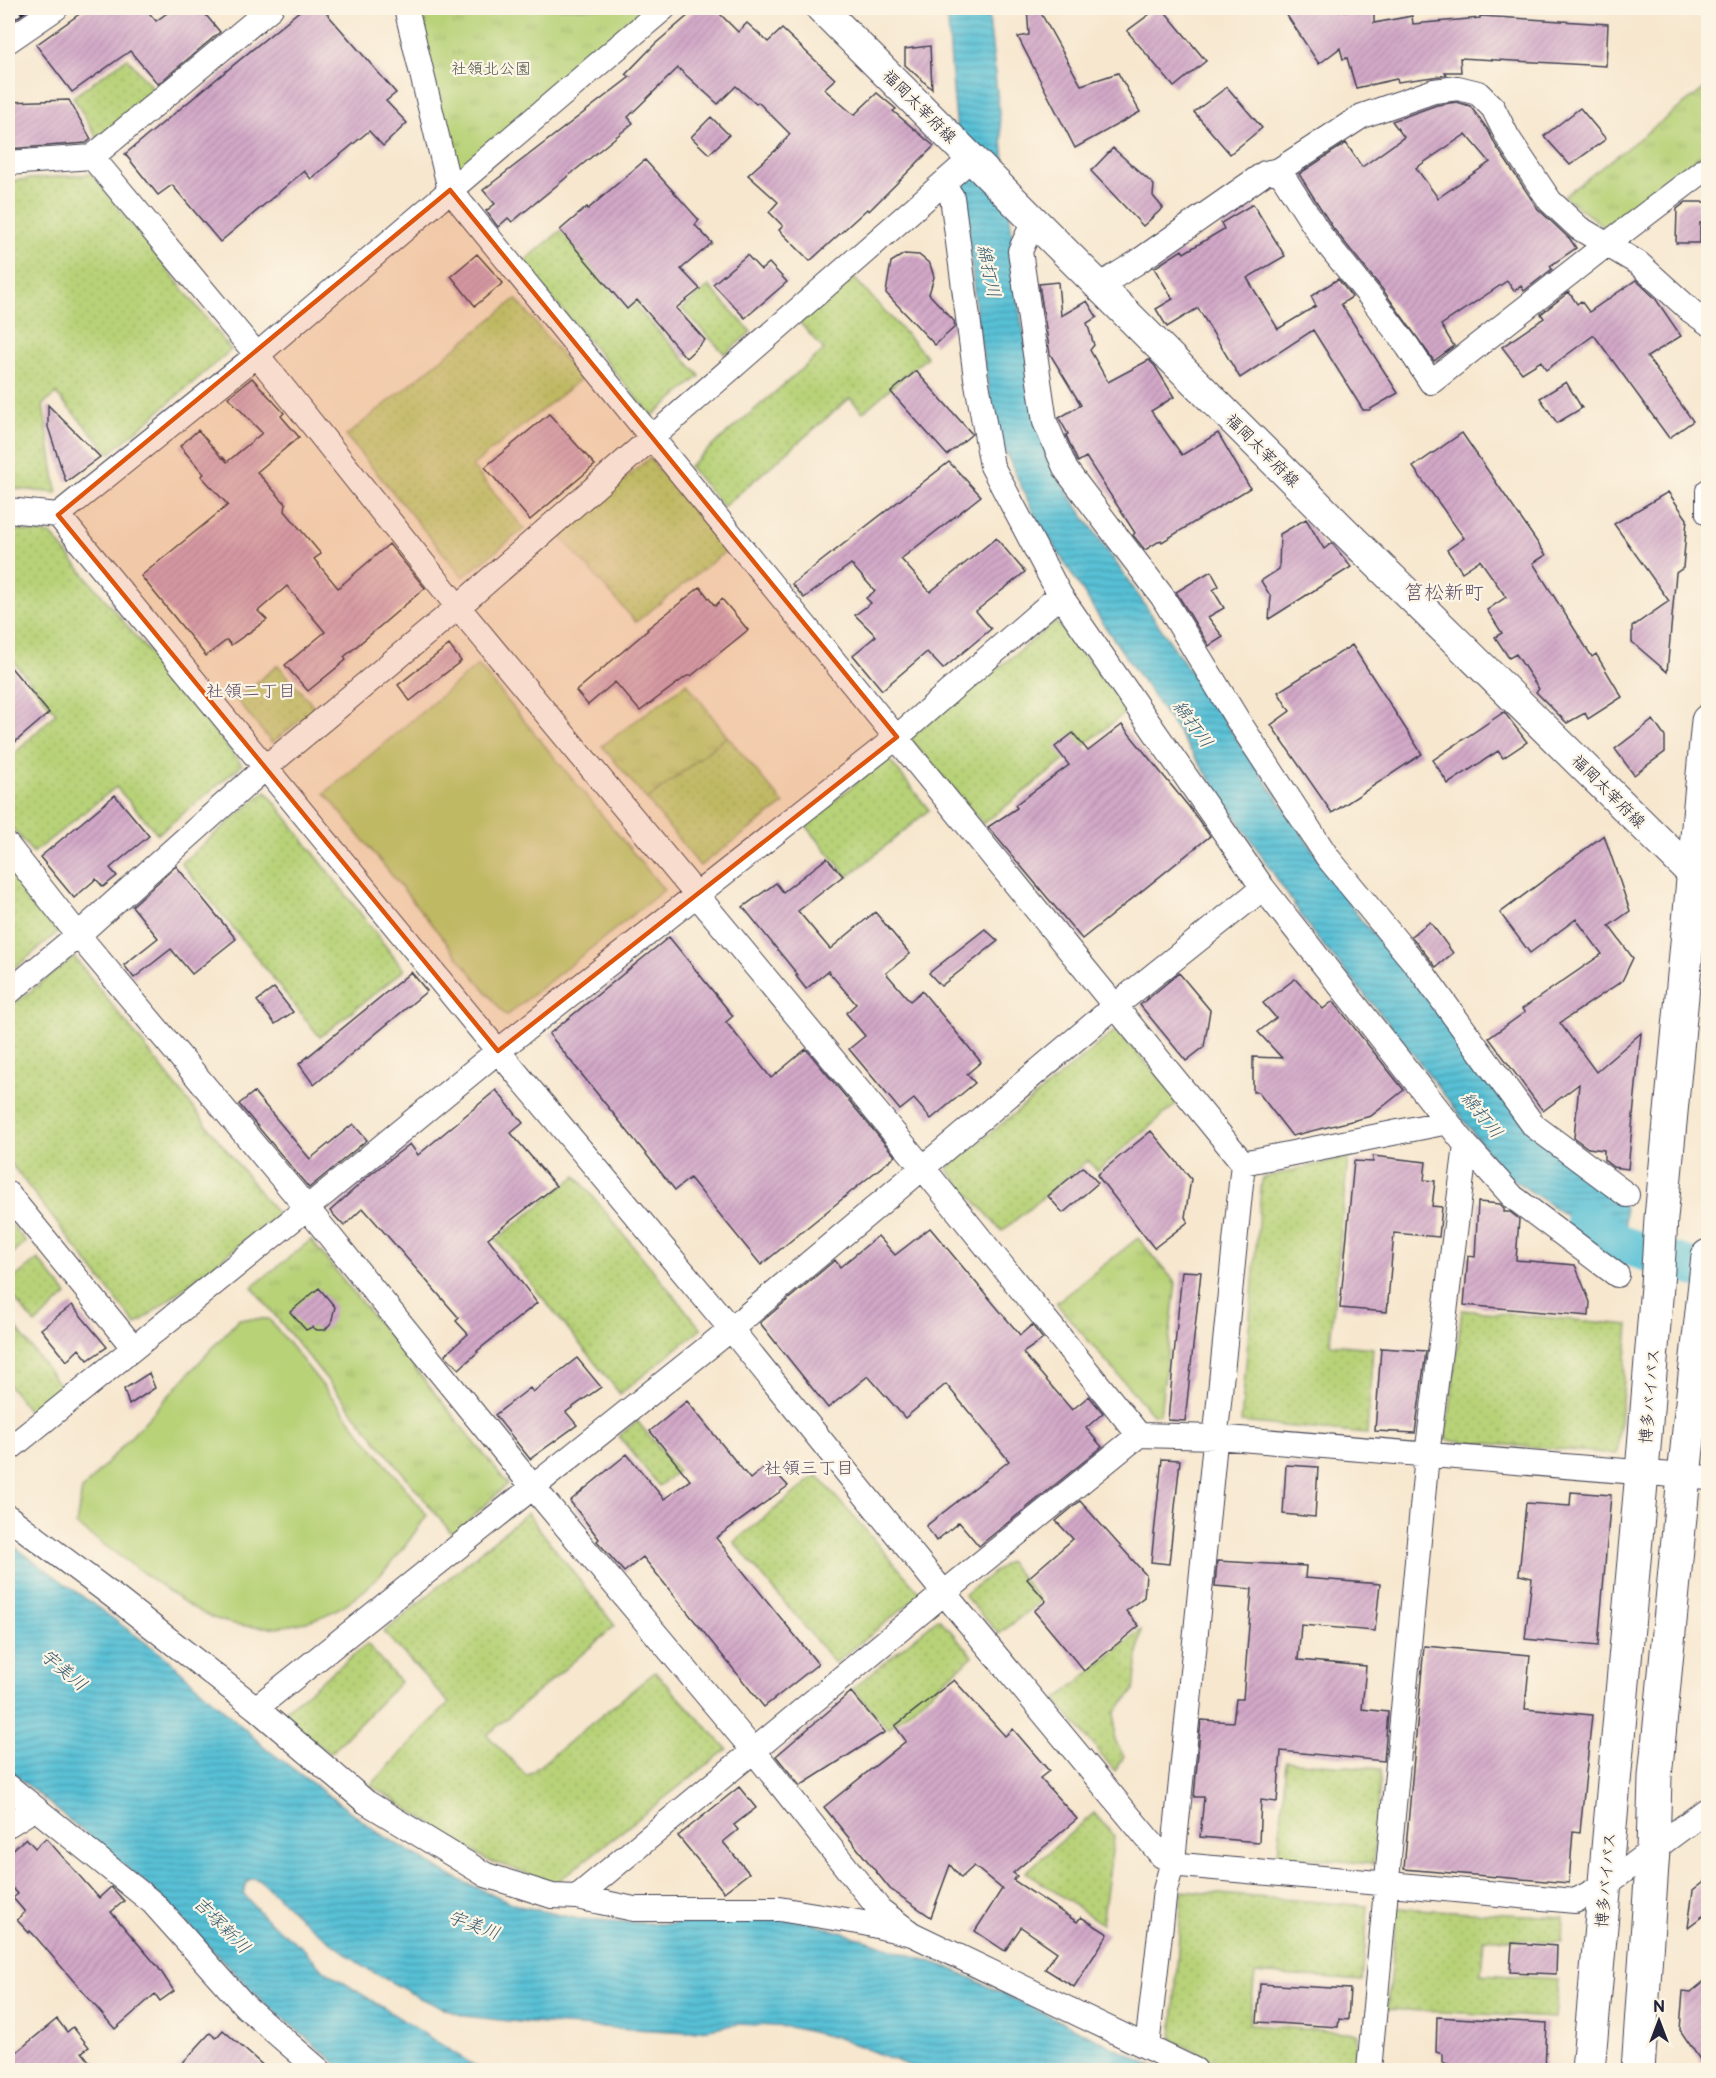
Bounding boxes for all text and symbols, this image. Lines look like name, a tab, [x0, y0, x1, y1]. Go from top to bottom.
park label: 社領北公園	[451, 60, 531, 79]
street label: 福岡太宰府線	[878, 66, 960, 148]
water label: 綿打川	[973, 243, 1004, 300]
street label: 福岡太宰府線	[1221, 410, 1303, 492]
district label: 筥松新町	[1404, 581, 1484, 605]
district label: 社領二丁目	[206, 681, 296, 702]
water label: 綿打川	[1168, 696, 1217, 752]
street label: 福岡太宰府線	[1567, 751, 1649, 833]
water label: 綿打川	[1456, 1088, 1507, 1143]
street label: 博多バイパス	[1637, 1348, 1664, 1445]
district label: 社領三丁目	[764, 1458, 854, 1479]
water label: 宇美川	[36, 1645, 91, 1696]
street label: 博多バイパス	[1593, 1832, 1620, 1929]
water label: 吉塚新川	[189, 1892, 255, 1958]
water label: 宇美川	[445, 1906, 503, 1945]
north arrow	[1629, 1991, 1689, 2051]
text: N	[1653, 1998, 1665, 2017]

